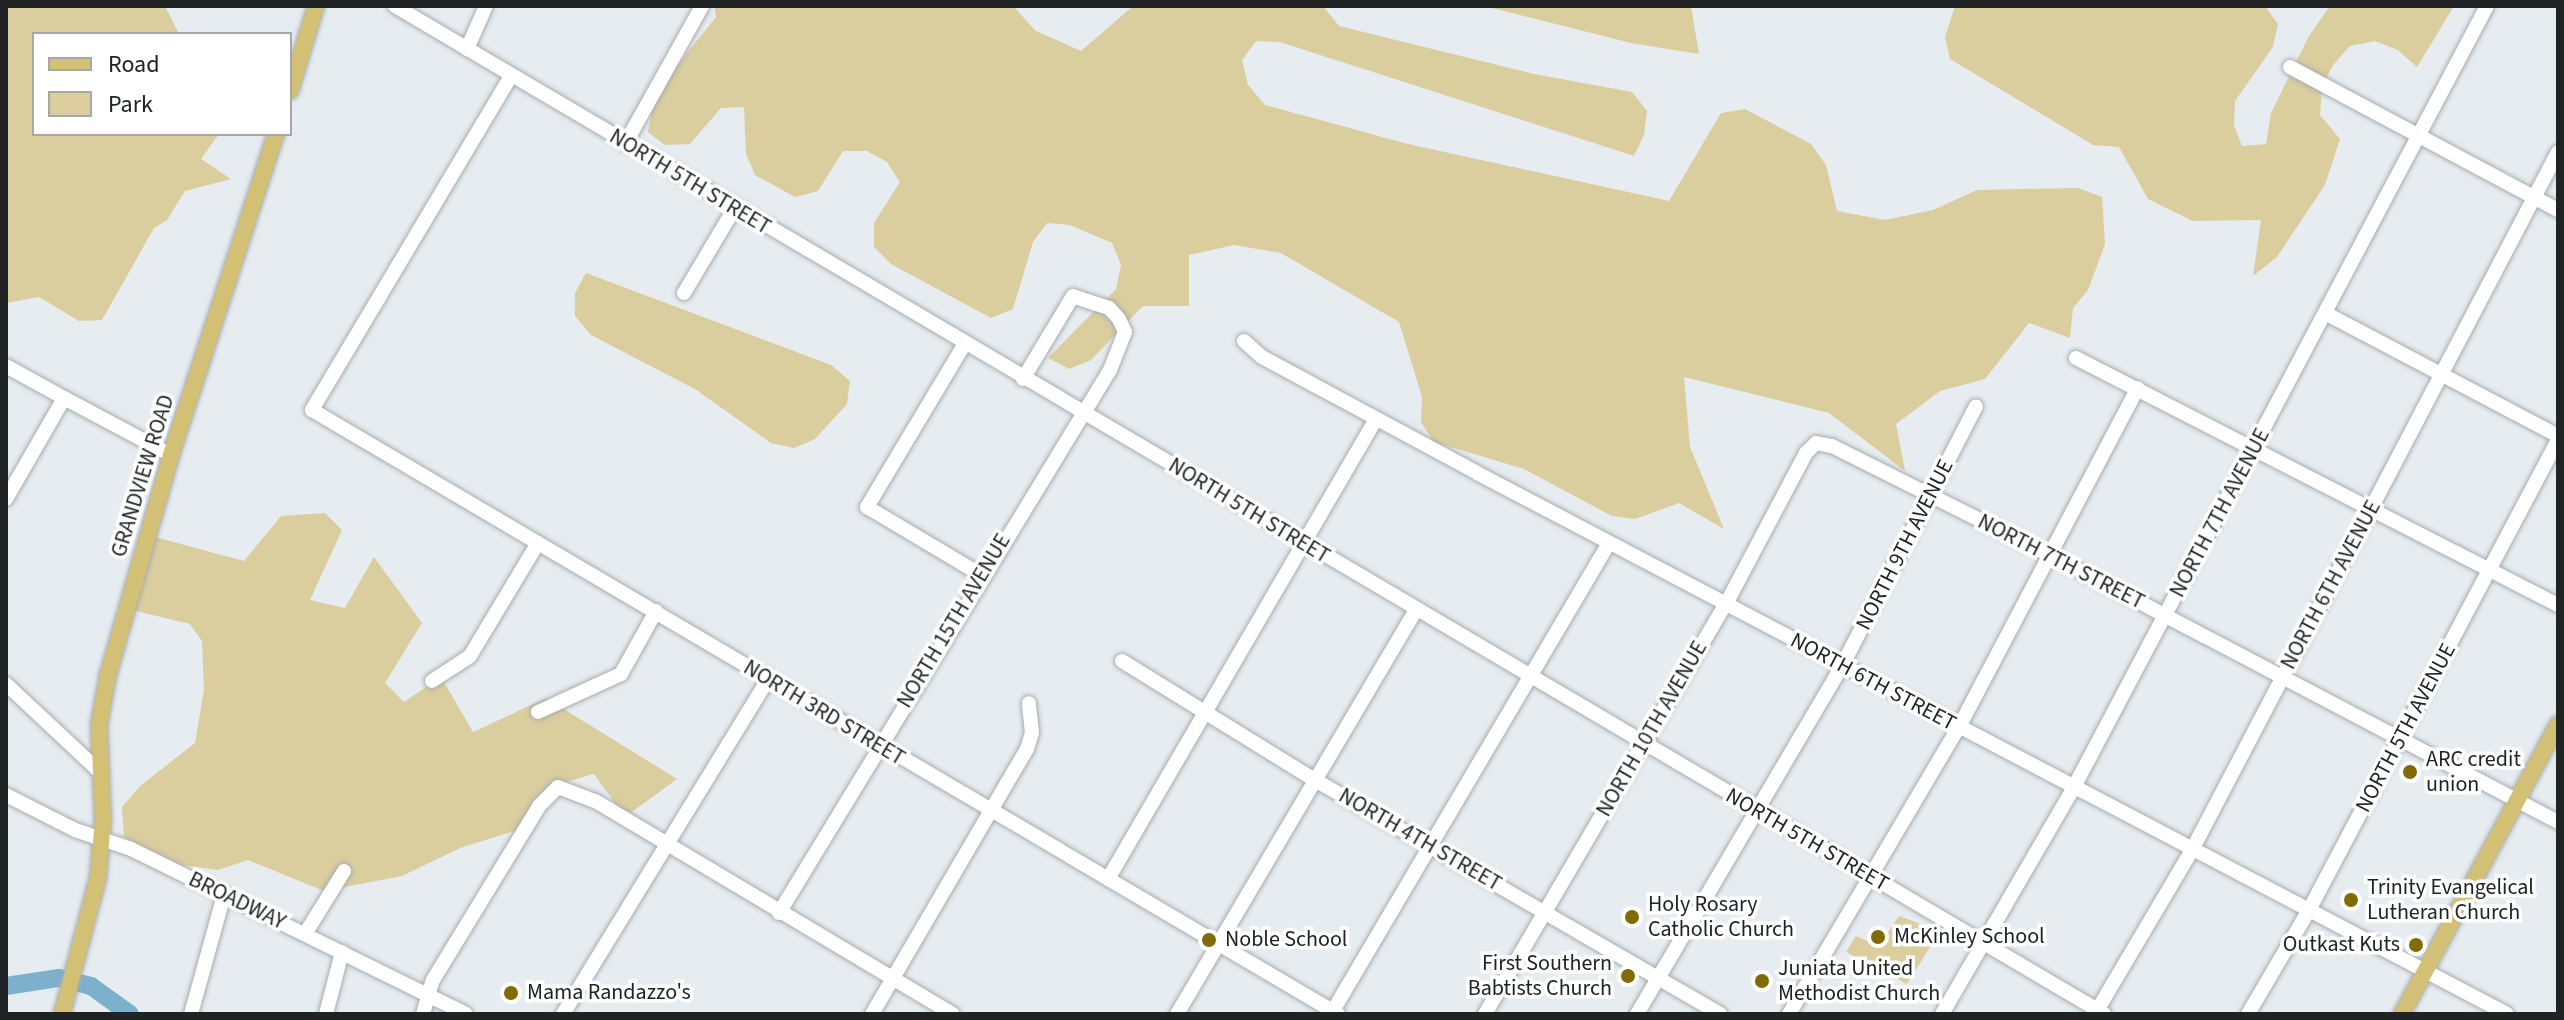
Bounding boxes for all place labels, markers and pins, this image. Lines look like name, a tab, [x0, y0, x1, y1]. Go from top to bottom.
place label: ARC credit union	[2426, 746, 2521, 798]
marker: ARC credit union	[2401, 763, 2419, 781]
place label: Trinity Evangelical Lutheran Church	[2367, 874, 2534, 926]
place label: Holy Rosary Catholic Church	[1648, 891, 1794, 942]
marker: Trinity Evangelical Lutheran Church	[2342, 891, 2360, 909]
marker: Holy Rosary Catholic Church	[1623, 908, 1641, 926]
place label: McKinley School	[1894, 924, 2045, 950]
place label: Noble School	[1225, 927, 1347, 953]
marker: McKinley School	[1869, 928, 1887, 946]
marker: Noble School	[1200, 931, 1218, 949]
place label: Outkast Kuts	[2283, 932, 2400, 958]
marker: Outkast Kuts	[2407, 936, 2425, 954]
place label: First Southern Babtists Church	[1468, 950, 1612, 1002]
place label: Juniata United Methodist Church	[1778, 955, 1940, 1006]
marker: First Southern Babtists Church	[1619, 967, 1637, 985]
marker: Juniata United Methodist Church	[1753, 972, 1771, 990]
place label: Mama Randazzo's	[527, 980, 691, 1006]
marker: Mama Randazzo's	[502, 984, 520, 1002]

